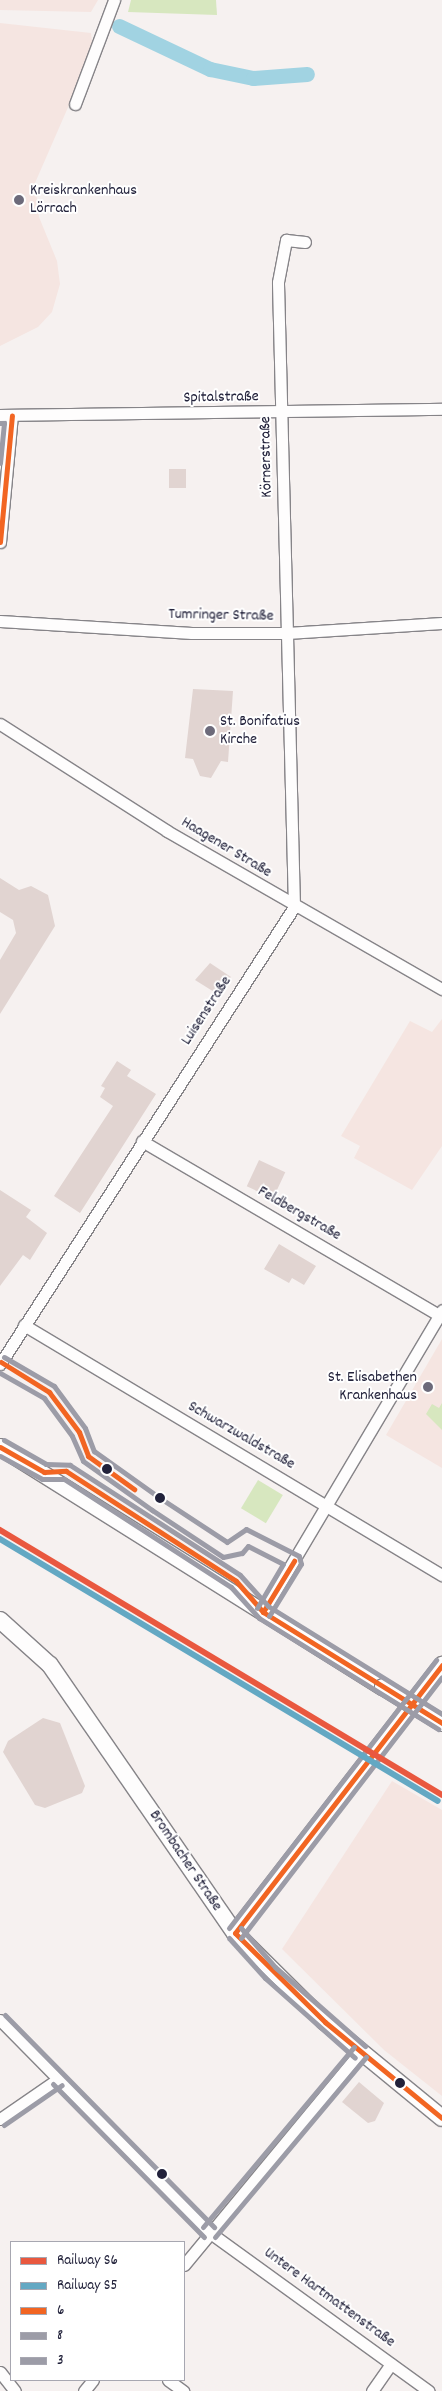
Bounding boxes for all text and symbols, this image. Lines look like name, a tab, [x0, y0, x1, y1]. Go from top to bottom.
place label: Kreiskrankenhaus Lörrach	[30, 181, 137, 219]
marker: Kreiskrankenhaus Lörrach	[12, 193, 26, 207]
street label: Spitalstraße	[183, 388, 259, 408]
street label: Körnerstraße	[257, 416, 277, 498]
street label: Tumringer Straße	[168, 605, 274, 627]
place label: St. Bonifatius Kirche	[220, 712, 300, 750]
marker: St. Bonifatius Kirche	[204, 725, 216, 737]
street label: Haagener Straße	[177, 813, 275, 883]
street label: Luisenstraße	[178, 973, 236, 1049]
street label: Feldbergstraße	[254, 1182, 344, 1246]
place label: St. Elisabethen Krankenhaus	[328, 1368, 417, 1406]
marker: St. Elisabethen Krankenhaus	[421, 1380, 435, 1394]
street label: Schwarzwaldstraße	[184, 1398, 298, 1474]
unlabelled marker	[102, 1464, 112, 1474]
unlabelled marker	[155, 1493, 165, 1503]
street label: Brombacher Straße	[144, 1807, 226, 1915]
unlabelled marker	[395, 2078, 405, 2088]
unlabelled marker	[157, 2169, 167, 2179]
legend	[10, 2241, 185, 2381]
street label: Untere Hartmattenstraße	[260, 2244, 398, 2352]
text: Railway S6	[57, 2250, 118, 2272]
text: Railway S5	[57, 2275, 117, 2297]
text: 6	[57, 2300, 64, 2322]
text: 8	[57, 2325, 63, 2347]
text: 3	[57, 2350, 64, 2372]

